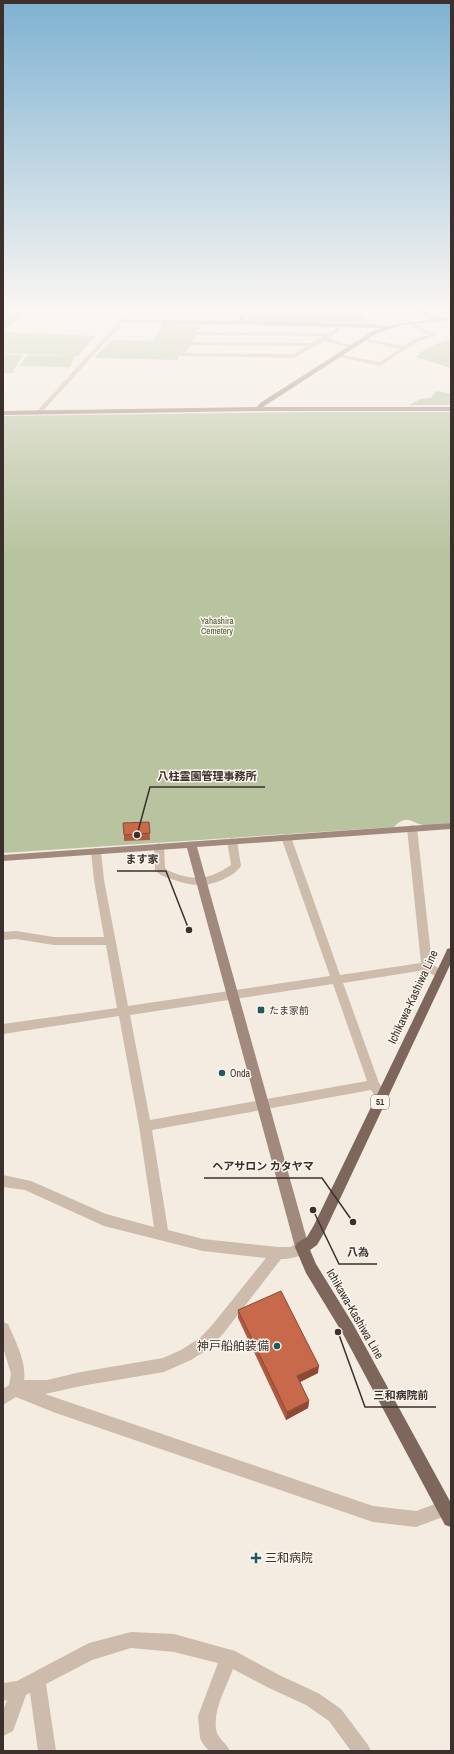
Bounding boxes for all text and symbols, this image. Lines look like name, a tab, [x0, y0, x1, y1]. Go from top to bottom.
park label: Yahashira Cemetery	[200, 615, 234, 637]
callout: 八柱霊園管理事務所	[150, 764, 265, 787]
text: 八柱霊園管理事務所	[158, 769, 257, 783]
callout: ます家	[117, 848, 166, 871]
text: ます家	[126, 852, 159, 866]
street label: Ichikawa-Kashiwa Line	[384, 948, 442, 1046]
place label: たま家前	[269, 1004, 309, 1017]
marker: たま家前	[256, 1005, 266, 1015]
place label: Onda	[230, 1067, 250, 1080]
marker: Onda	[217, 1068, 227, 1078]
road number: 51	[371, 1095, 389, 1109]
callout: ヘアサロン カタヤマ	[204, 1155, 322, 1178]
text: ヘアサロン カタヤマ	[212, 1159, 314, 1173]
callout: 八為	[339, 1241, 377, 1264]
text: 八為	[347, 1245, 369, 1259]
street label: Ichikawa-Kashiwa Line	[323, 1266, 387, 1362]
place label: 神戸船舶装備	[197, 1338, 269, 1354]
marker: 神戸船舶装備	[272, 1341, 282, 1351]
callout: 三和病院前	[365, 1384, 436, 1407]
text: 三和病院前	[374, 1388, 429, 1402]
place label: 三和病院	[265, 1550, 313, 1566]
marker: 三和病院	[250, 1552, 262, 1564]

